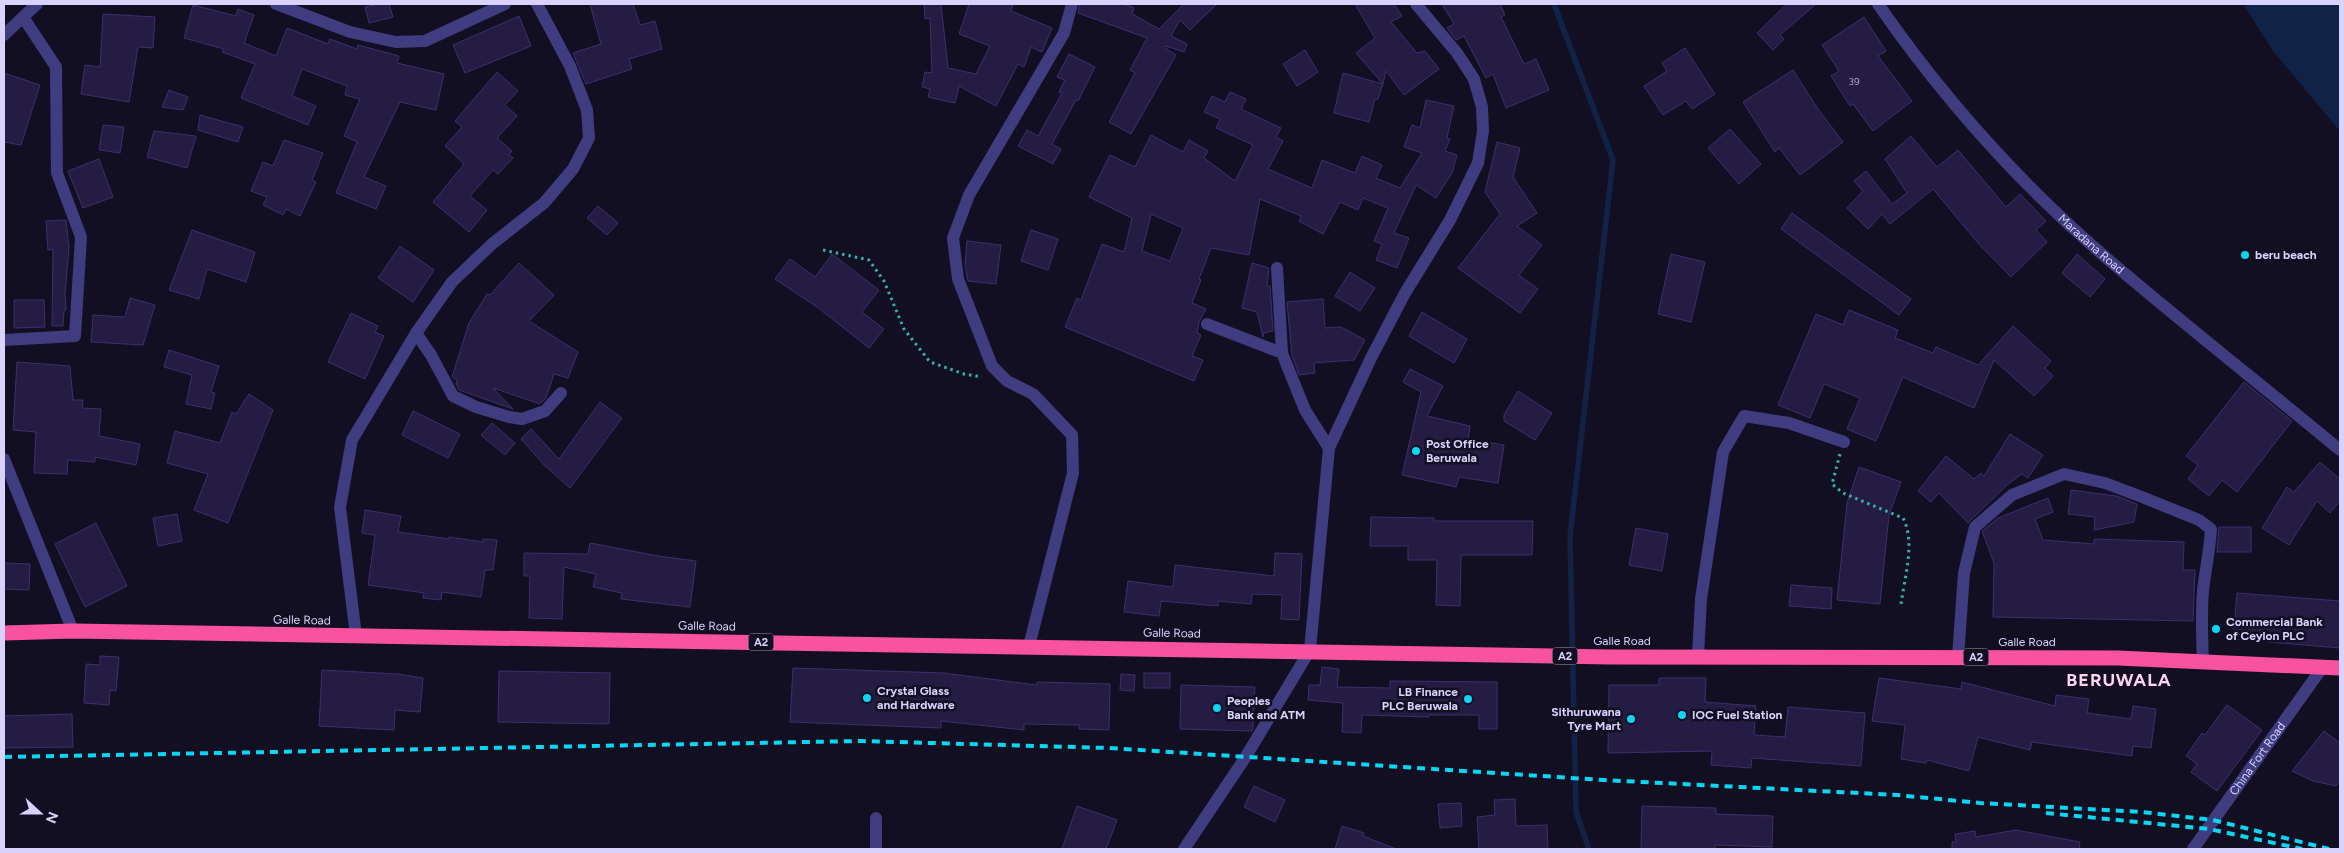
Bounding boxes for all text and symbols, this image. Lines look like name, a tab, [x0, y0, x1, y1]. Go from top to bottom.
house number: 39	[1848, 75, 1860, 88]
street label: Maradana Road	[2056, 211, 2127, 277]
place label: beru beach	[2255, 248, 2317, 262]
marker: beru beach	[2239, 249, 2251, 261]
place label: Post Office Beruwala	[1426, 437, 1489, 465]
marker: Post Office Beruwala	[1410, 445, 1422, 457]
street label: Galle Road	[273, 612, 331, 628]
place label: Commercial Bank of Ceylon PLC	[2226, 615, 2323, 643]
street label: Galle Road	[678, 618, 736, 634]
marker: Commercial Bank of Ceylon PLC	[2210, 623, 2222, 635]
street label: Galle Road	[1143, 625, 1201, 641]
road number: A2	[748, 634, 774, 650]
street label: Galle Road	[1593, 634, 1651, 648]
street label: Galle Road	[1998, 635, 2056, 649]
road number: A2	[1552, 648, 1578, 664]
road number: A2	[1964, 649, 1988, 666]
district label: BERUWALA	[2066, 669, 2172, 691]
place label: Crystal Glass and Hardware	[877, 684, 955, 712]
place label: LB Finance PLC Beruwala	[1382, 685, 1458, 713]
marker: Crystal Glass and Hardware	[861, 692, 873, 704]
marker: LB Finance PLC Beruwala	[1462, 693, 1474, 705]
place label: Peoples Bank and ATM	[1227, 694, 1305, 722]
marker: Peoples Bank and ATM	[1211, 702, 1223, 714]
place label: Sithuruwana Tyre Mart	[1551, 705, 1621, 733]
place label: IOC Fuel Station	[1692, 708, 1783, 722]
marker: IOC Fuel Station	[1676, 709, 1688, 721]
marker: Sithuruwana Tyre Mart	[1625, 713, 1637, 725]
street label: China Fort Road	[2227, 719, 2288, 798]
north arrow	[15, 788, 65, 838]
text: N	[42, 809, 62, 826]

